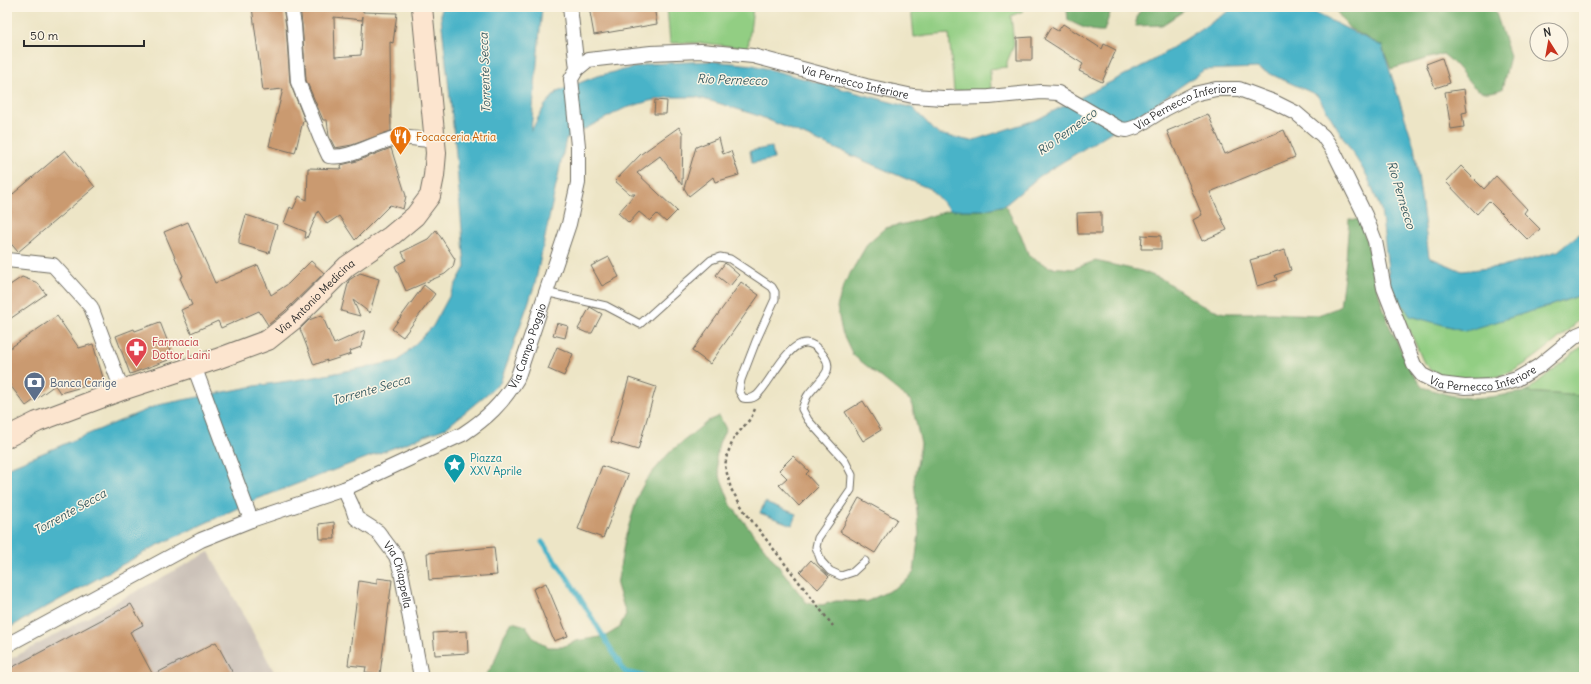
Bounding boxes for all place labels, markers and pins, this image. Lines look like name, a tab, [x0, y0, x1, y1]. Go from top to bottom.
restaurant icon: Focacceria Atria	[387, 124, 413, 157]
place label: Focacceria Atria	[416, 130, 496, 144]
pharmacy icon: Farmacia Dottor Laini	[124, 335, 150, 368]
place label: Farmacia Dottor Laini	[152, 335, 210, 362]
bank icon: Banca Carige	[22, 370, 48, 403]
place label: Banca Carige	[50, 376, 117, 390]
place icon: Piazza XXV Aprile	[441, 451, 467, 484]
place label: Piazza XXV Aprile	[470, 451, 522, 478]

